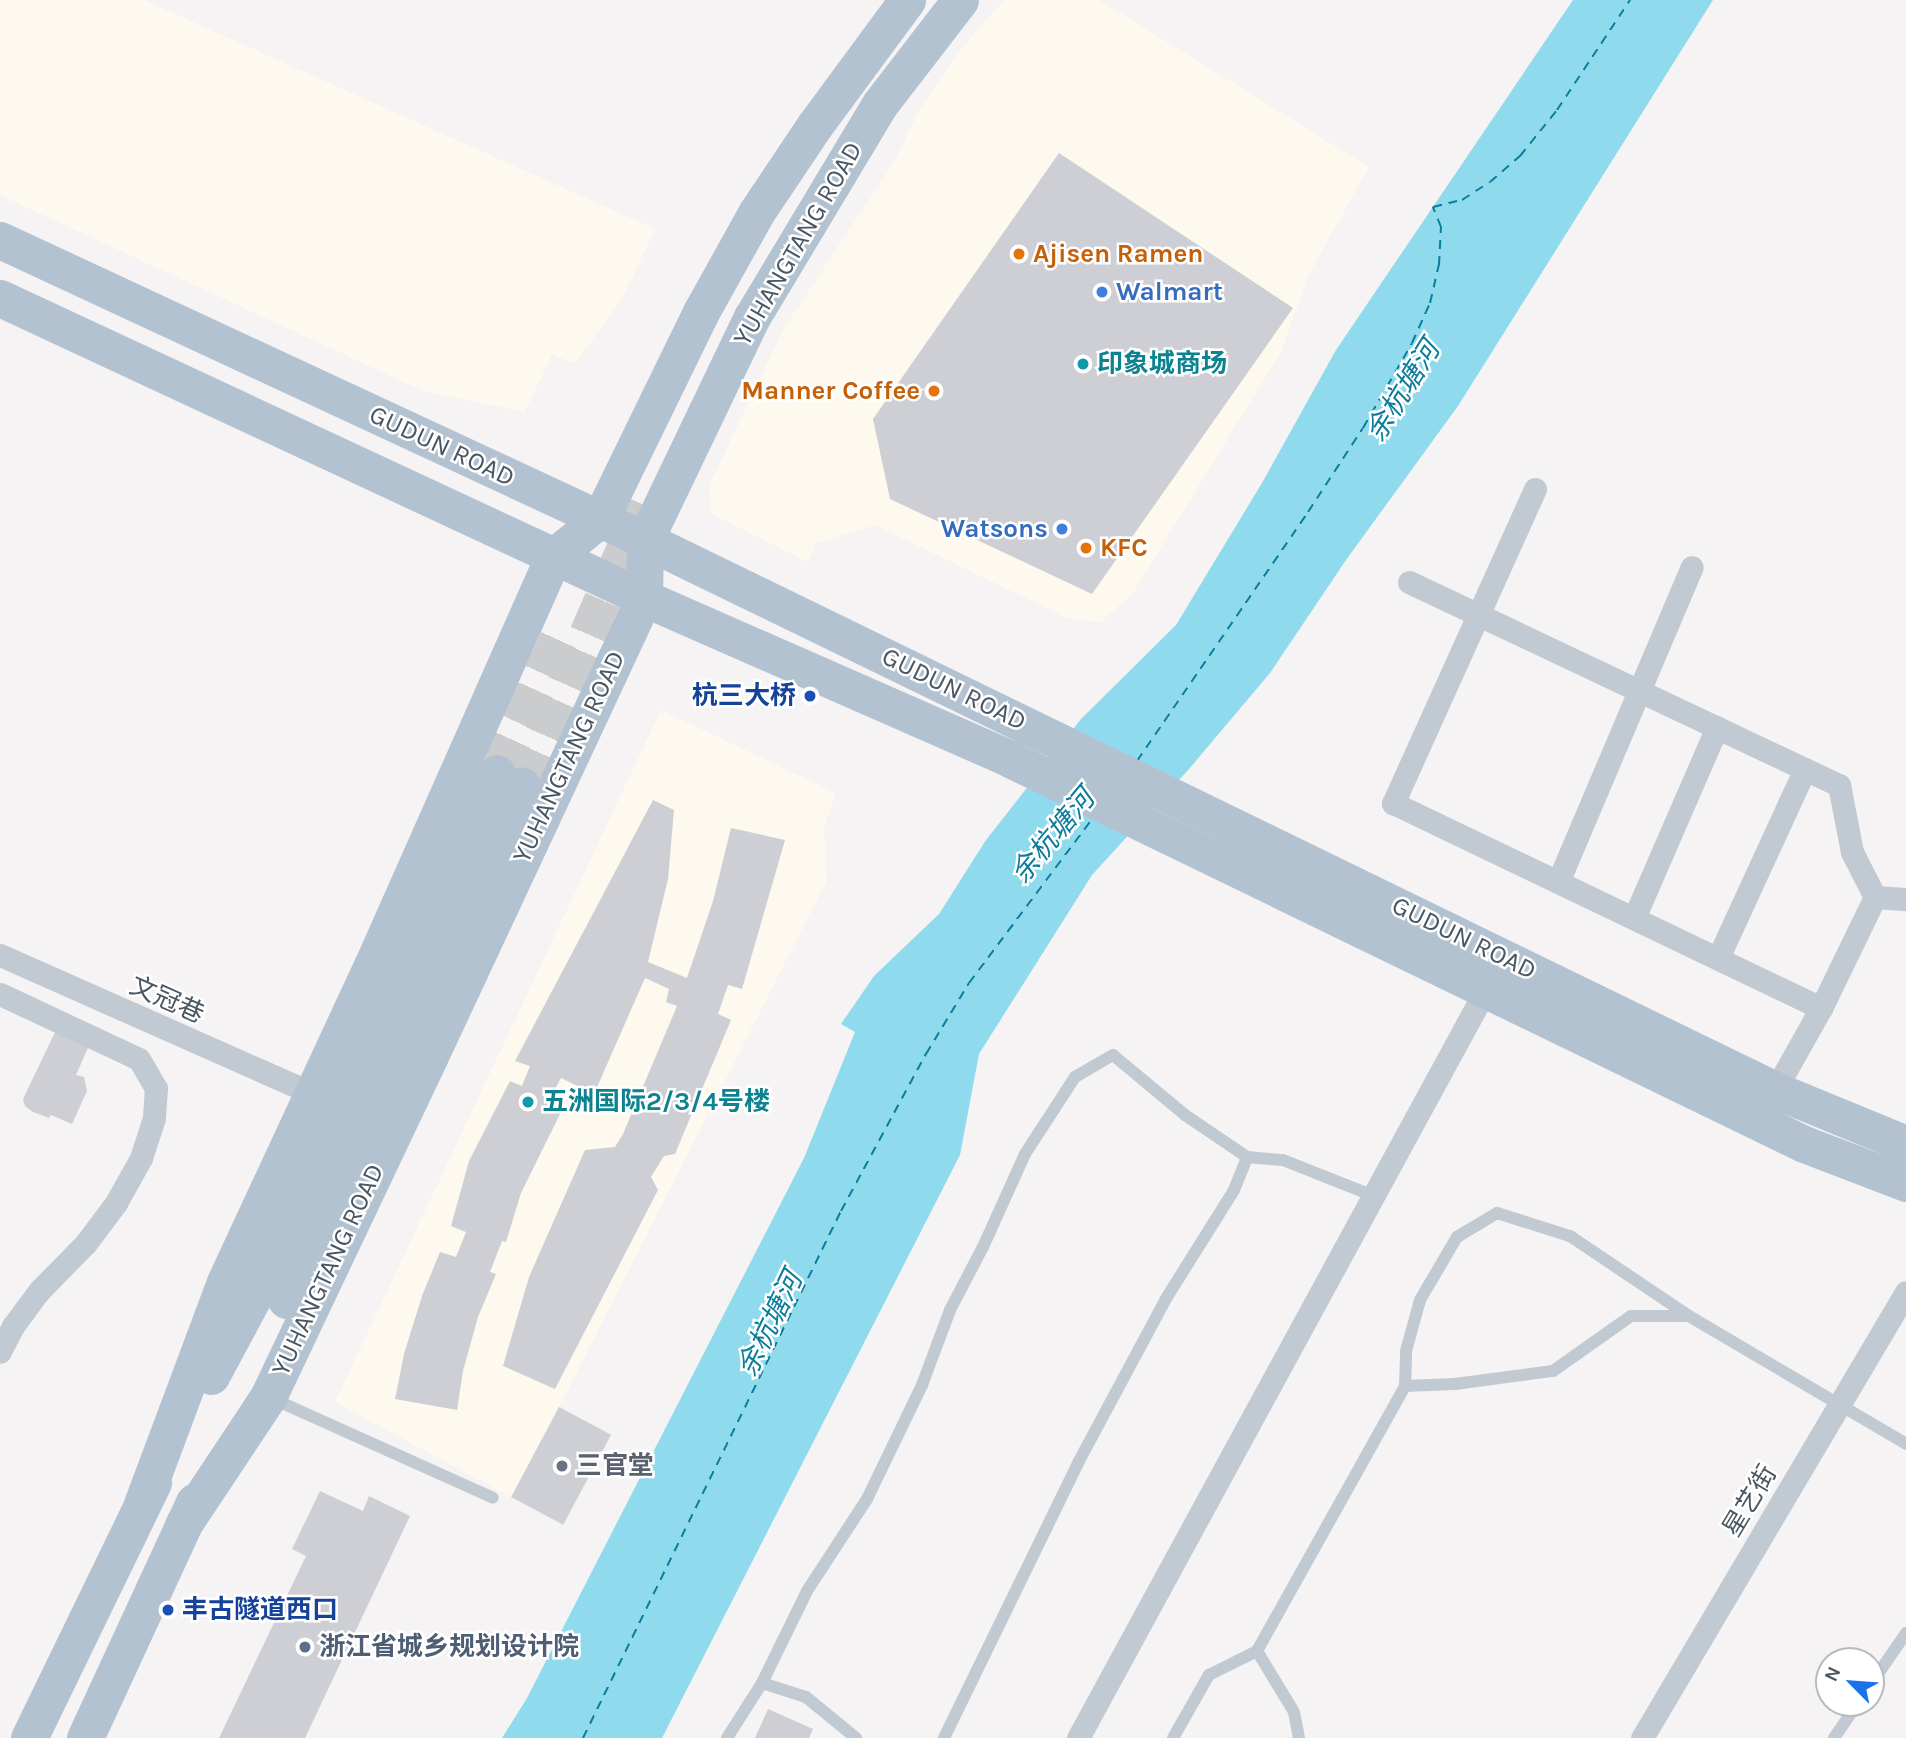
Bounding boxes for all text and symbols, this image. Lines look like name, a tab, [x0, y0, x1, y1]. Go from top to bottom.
street label: YUHANGTANG ROAD	[727, 136, 869, 352]
place label: Ajisen Ramen	[1033, 238, 1203, 270]
marker: Ajisen Ramen	[1011, 246, 1027, 262]
place label: Walmart	[1116, 276, 1223, 308]
marker: Walmart	[1094, 284, 1110, 300]
water label: 余杭塘河	[1359, 335, 1447, 447]
place label: 印象城商场	[1097, 348, 1227, 380]
marker: 印象城商场	[1075, 356, 1091, 372]
place label: Manner Coffee	[741, 375, 920, 407]
marker: Manner Coffee	[926, 383, 942, 399]
street label: GUDUN ROAD	[364, 399, 520, 493]
place label: Watsons	[941, 513, 1048, 545]
marker: Watsons	[1054, 521, 1070, 537]
place label: KFC	[1100, 532, 1148, 564]
marker: KFC	[1078, 540, 1094, 556]
street label: GUDUN ROAD	[877, 641, 1031, 737]
street label: YUHANGTANG ROAD	[506, 646, 632, 868]
place label: 杭三大桥	[692, 680, 796, 712]
marker: 杭三大桥	[802, 688, 818, 704]
water label: 余杭塘河	[1004, 782, 1102, 890]
street label: GUDUN ROAD	[1387, 890, 1541, 986]
street label: 文冠巷	[125, 970, 209, 1030]
place label: 五洲国际2/3/4号楼	[542, 1086, 770, 1118]
marker: 五洲国际2/3/4号楼	[520, 1094, 536, 1110]
street label: YUHANGTANG ROAD	[265, 1159, 391, 1381]
water label: 余杭塘河	[730, 1266, 810, 1382]
place label: 三官堂	[576, 1450, 654, 1482]
marker: 三官堂	[554, 1458, 570, 1474]
street label: 星艺街	[1717, 1460, 1783, 1542]
place label: 丰古隧道西口	[182, 1594, 338, 1626]
marker: 丰古隧道西口	[160, 1602, 176, 1618]
place label: 浙江省城乡规划设计院	[319, 1631, 579, 1663]
marker: 浙江省城乡规划设计院	[297, 1639, 313, 1655]
north arrow	[1815, 1647, 1885, 1717]
text: N	[1820, 1663, 1846, 1685]

